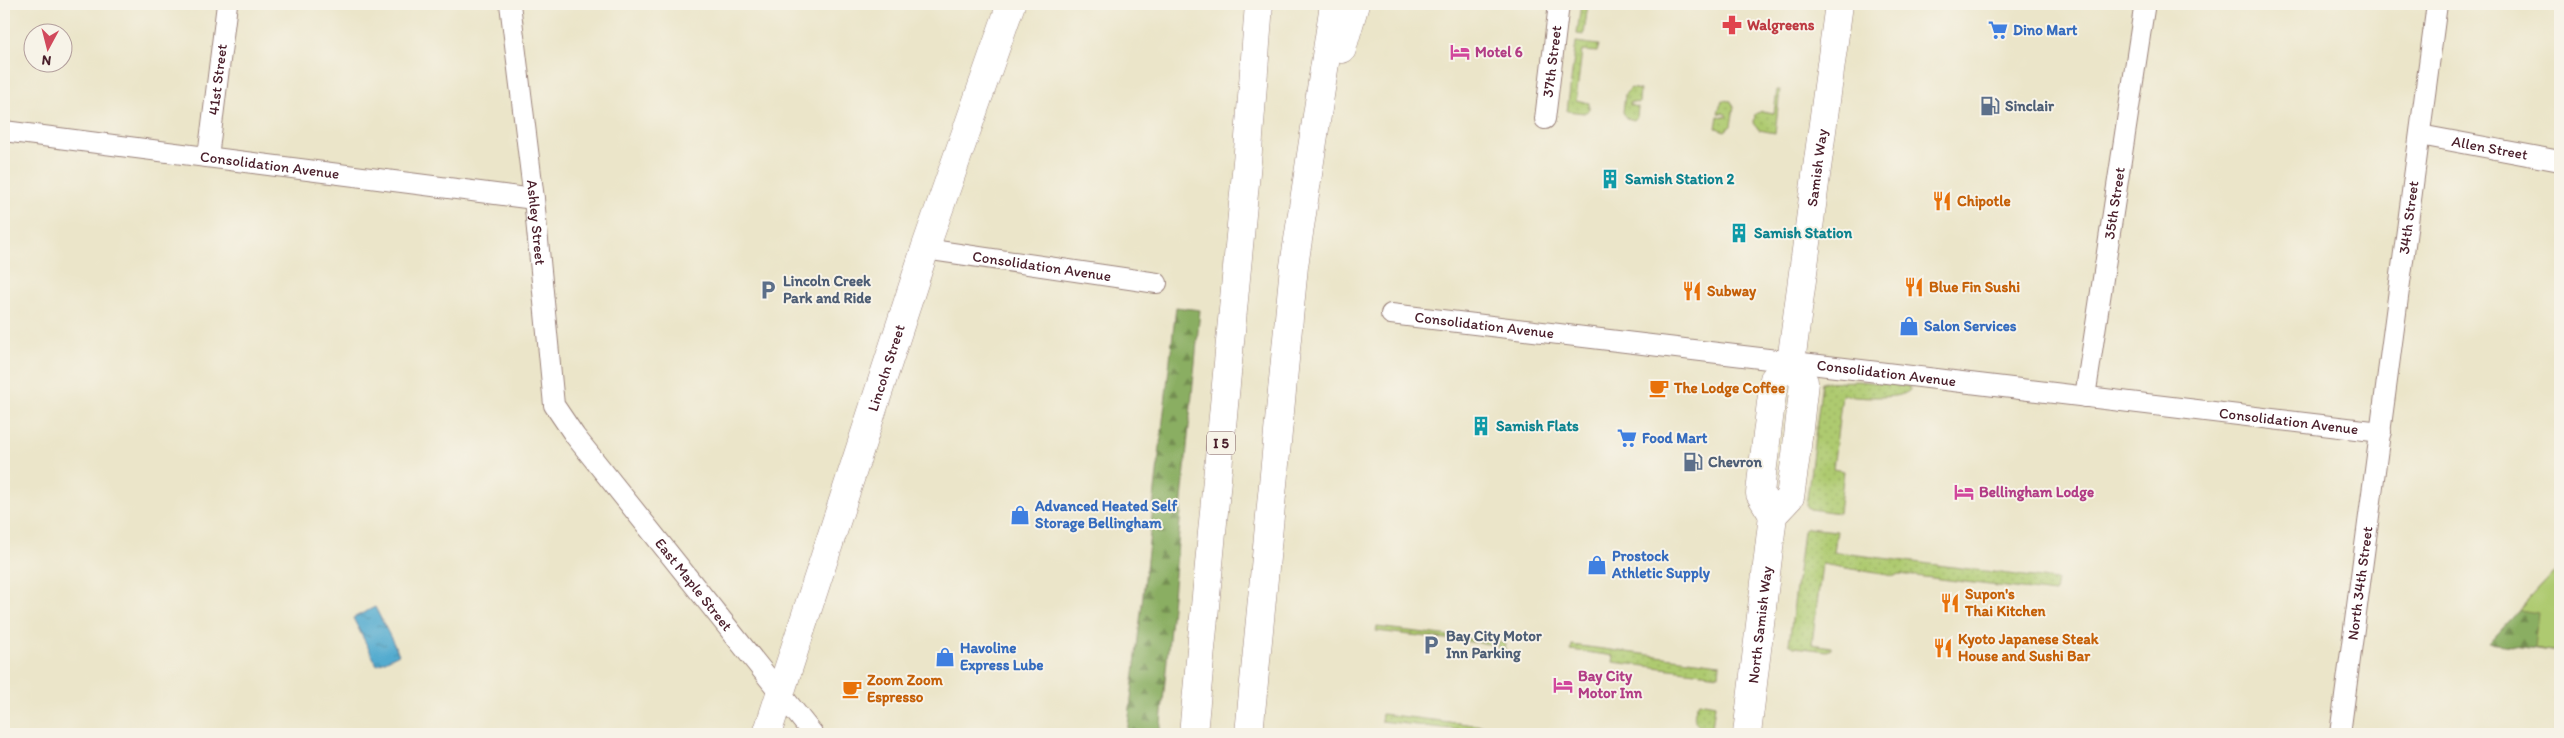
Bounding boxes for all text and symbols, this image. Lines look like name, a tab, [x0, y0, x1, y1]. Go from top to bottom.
pharmacy icon: Walgreens	[1721, 14, 1743, 36]
place label: Walgreens	[1747, 16, 1815, 35]
supermarket icon: Dino Mart	[1987, 19, 2009, 41]
place label: Dino Mart	[2013, 21, 2078, 39]
north arrow	[22, 22, 72, 72]
street label: 37th Street	[1539, 24, 1565, 98]
hotel icon: Motel 6	[1449, 41, 1471, 63]
street label: 41st Street	[204, 43, 231, 116]
place label: Motel 6	[1475, 43, 1523, 61]
text: N	[41, 51, 52, 69]
fuel station icon: Sinclair	[1979, 95, 2001, 117]
place label: Sinclair	[2005, 97, 2055, 115]
street label: Samish Way	[1803, 128, 1831, 208]
street label: Allen Street	[2450, 132, 2530, 164]
street label: Consolidation Avenue	[199, 147, 341, 183]
street label: 35th Street	[2100, 166, 2129, 241]
building icon: Samish Station 2	[1599, 168, 1621, 190]
place label: Samish Station 2	[1625, 170, 1735, 188]
street label: Ashley Street	[523, 179, 549, 266]
street label: 34th Street	[2395, 179, 2422, 255]
restaurant icon: Chipotle	[1931, 190, 1953, 212]
place label: Chipotle	[1957, 192, 2011, 211]
building icon: Samish Station	[1728, 222, 1750, 244]
place label: Samish Station	[1754, 224, 1853, 242]
street label: Consolidation Avenue	[971, 247, 1112, 285]
place label: Lincoln Creek Park and Ride	[783, 272, 871, 307]
restaurant icon: Blue Fin Sushi	[1903, 276, 1925, 298]
place label: Blue Fin Sushi	[1929, 278, 2020, 296]
parking icon: Lincoln Creek Park and Ride	[757, 279, 779, 301]
restaurant icon: Subway	[1681, 280, 1703, 302]
place label: Subway	[1707, 282, 1757, 301]
street label: Consolidation Avenue	[1414, 308, 1555, 342]
shop icon: Salon Services	[1898, 315, 1920, 337]
place label: Salon Services	[1924, 317, 2017, 335]
street label: Lincoln Street	[864, 322, 909, 414]
street label: Consolidation Avenue	[1816, 356, 1957, 390]
cafe icon: The Lodge Coffee	[1648, 377, 1670, 399]
place label: The Lodge Coffee	[1673, 379, 1785, 398]
street label: Consolidation Avenue	[2218, 404, 2359, 438]
building icon: Samish Flats	[1470, 415, 1492, 437]
place label: Samish Flats	[1496, 417, 1579, 435]
supermarket icon: Food Mart	[1616, 427, 1638, 449]
place label: Food Mart	[1642, 429, 1708, 447]
road number: I 5	[1207, 432, 1235, 454]
fuel station icon: Chevron	[1682, 451, 1704, 473]
place label: Chevron	[1708, 453, 1762, 471]
hotel icon: Bellingham Lodge	[1953, 481, 1975, 503]
place label: Bellingham Lodge	[1979, 483, 2094, 502]
place label: Advanced Heated Self Storage Bellingham	[1034, 497, 1177, 533]
shop icon: Advanced Heated Self Storage Bellingham	[1009, 504, 1031, 526]
street label: North 34th Street	[2344, 525, 2377, 641]
street label: East Maple Street	[651, 534, 736, 635]
place label: Prostock Athletic Supply	[1611, 547, 1711, 583]
shop icon: Prostock Athletic Supply	[1586, 554, 1608, 576]
street label: North Samish Way	[1744, 565, 1776, 684]
place label: Supon's Thai Kitchen	[1964, 585, 2047, 620]
restaurant icon: Supon's Thai Kitchen	[1939, 592, 1961, 614]
place label: Bay City Motor Inn Parking	[1446, 627, 1542, 663]
place label: Kyoto Japanese Steak House and Sushi Bar	[1958, 630, 2099, 665]
parking icon: Bay City Motor Inn Parking	[1420, 634, 1442, 656]
restaurant icon: Kyoto Japanese Steak House and Sushi Bar	[1932, 637, 1954, 659]
place label: Havoline Express Lube	[960, 639, 1044, 675]
shop icon: Havoline Express Lube	[934, 646, 956, 668]
place label: Bay City Motor Inn	[1578, 667, 1643, 702]
place label: Zoom Zoom Espresso	[867, 671, 944, 707]
hotel icon: Bay City Motor Inn	[1552, 674, 1574, 696]
cafe icon: Zoom Zoom Espresso	[841, 678, 863, 700]

